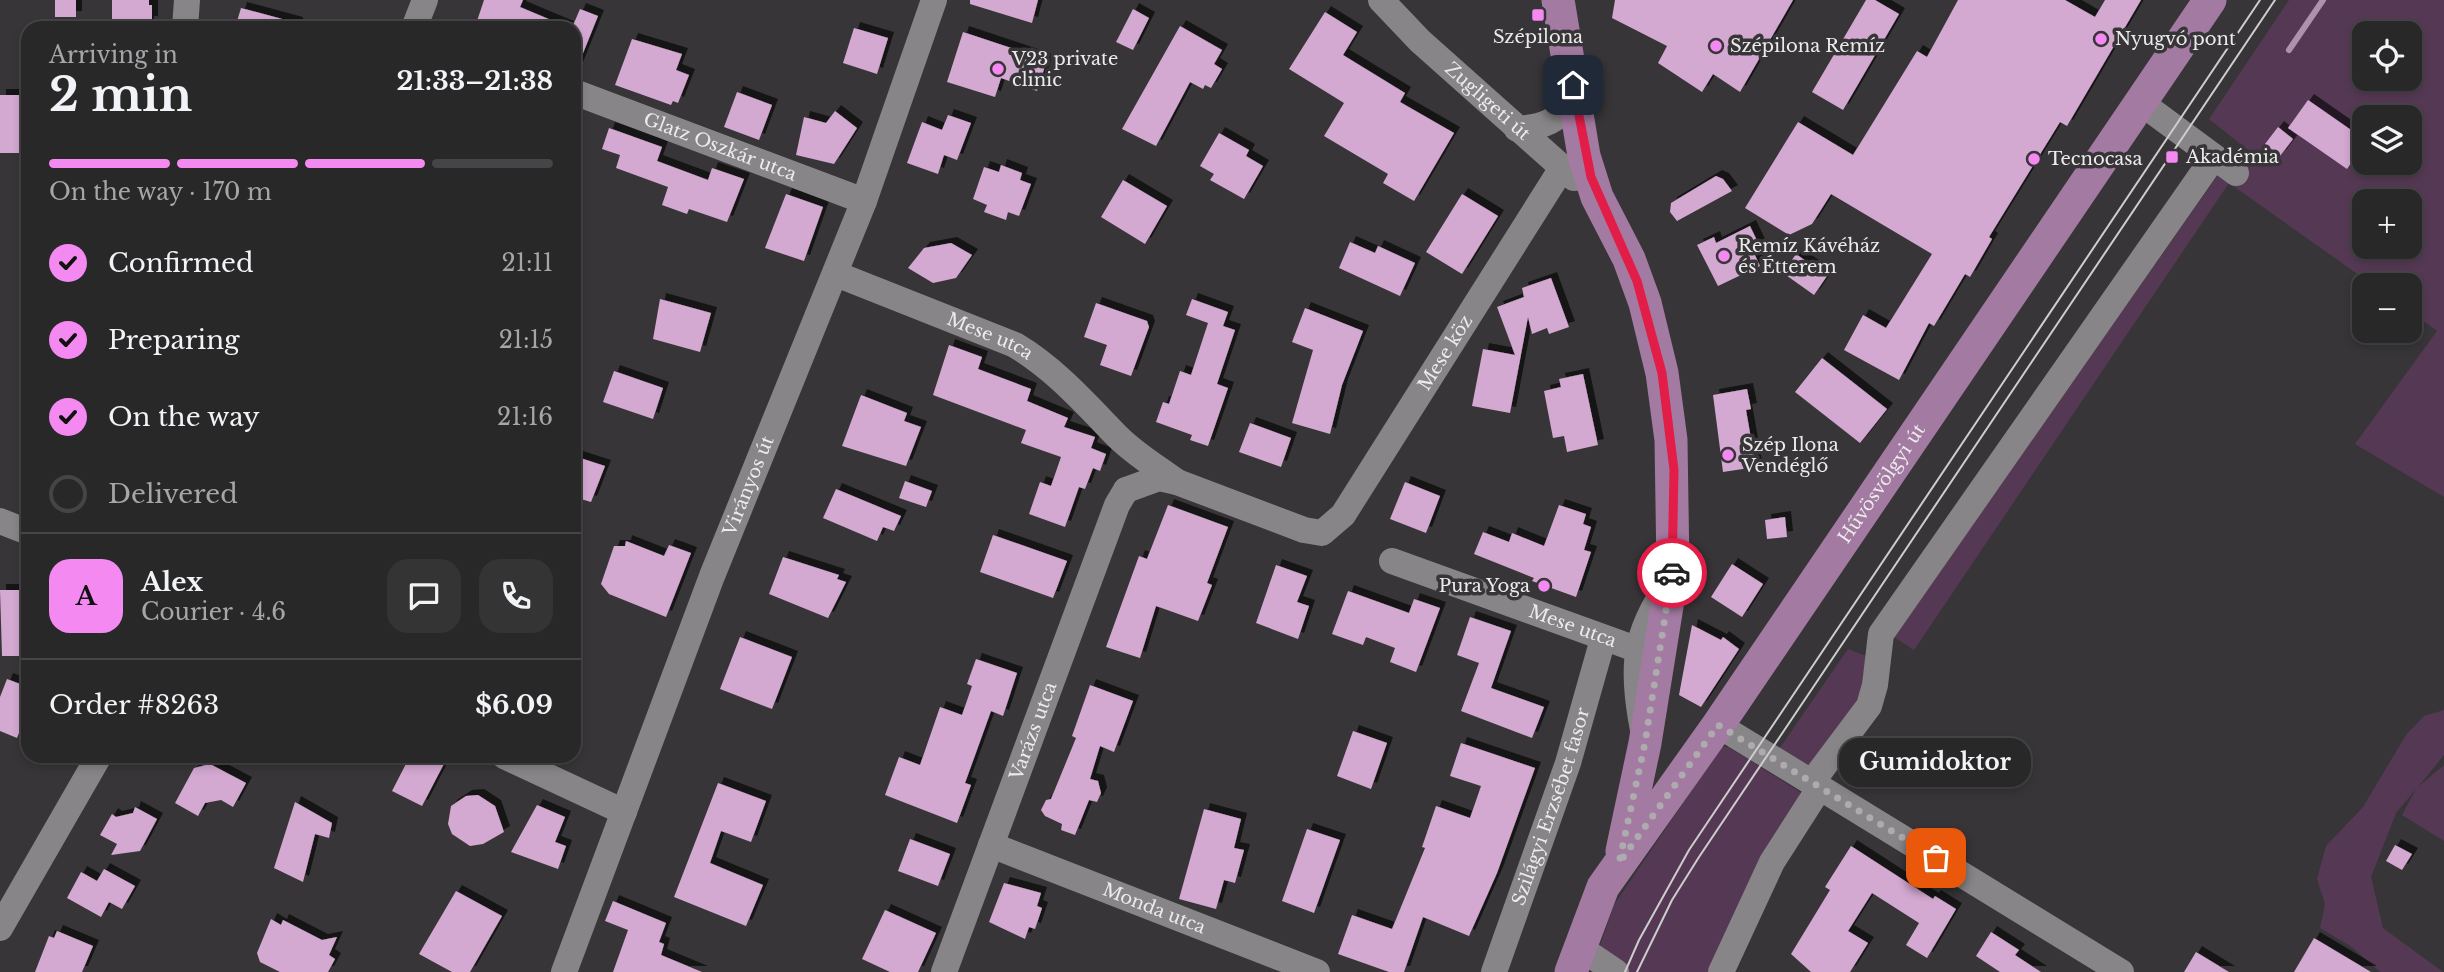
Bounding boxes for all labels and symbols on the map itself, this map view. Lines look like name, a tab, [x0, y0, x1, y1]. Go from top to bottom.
marker: Szépilona	[1530, 7, 1546, 23]
place label: Szépilona	[1493, 26, 1583, 48]
place label: Nyugvó pont	[2115, 28, 2236, 50]
marker: Nyugvó pont	[2093, 31, 2109, 47]
place label: Szépilona Remíz	[1730, 35, 1885, 57]
marker: Szépilona Remíz	[1708, 38, 1724, 54]
place label: V23 private clinic	[1011, 48, 1118, 91]
pin	[1543, 55, 1603, 115]
street label: Zugligeti út	[1440, 57, 1535, 145]
marker: V23 private clinic	[990, 61, 1006, 77]
street label: Glatz Oszkár utca	[641, 108, 800, 186]
place label: Akadémia	[2185, 146, 2279, 168]
place label: Tecnocasa	[2048, 148, 2142, 170]
marker: Akadémia	[2164, 149, 2180, 165]
marker: Tecnocasa	[2026, 151, 2042, 167]
place label: Remíz Kávéház és Étterem	[1738, 235, 1880, 278]
marker: Remíz Kávéház és Étterem	[1716, 248, 1732, 264]
street label: Mese utca	[944, 308, 1037, 365]
street label: Mese köz	[1413, 311, 1477, 395]
street label: Hűvösvölgyi út	[1833, 420, 1930, 548]
street label: Virányos út	[718, 433, 779, 540]
place label: Szép Ilona Vendéglő	[1741, 434, 1839, 477]
marker: Szép Ilona Vendéglő	[1720, 447, 1736, 463]
courier	[1637, 538, 1707, 608]
place label: Pura Yoga	[1439, 575, 1530, 597]
marker: Pura Yoga	[1536, 578, 1552, 594]
street label: Mese utca	[1526, 600, 1619, 652]
street label: Varázs utca	[1005, 679, 1061, 784]
street label: Szilágyi Erzsébet fasor	[1507, 705, 1594, 908]
callout: Gumidoktor	[1840, 739, 2032, 788]
pin	[1906, 828, 1966, 888]
street label: Monda utca	[1099, 879, 1209, 939]

